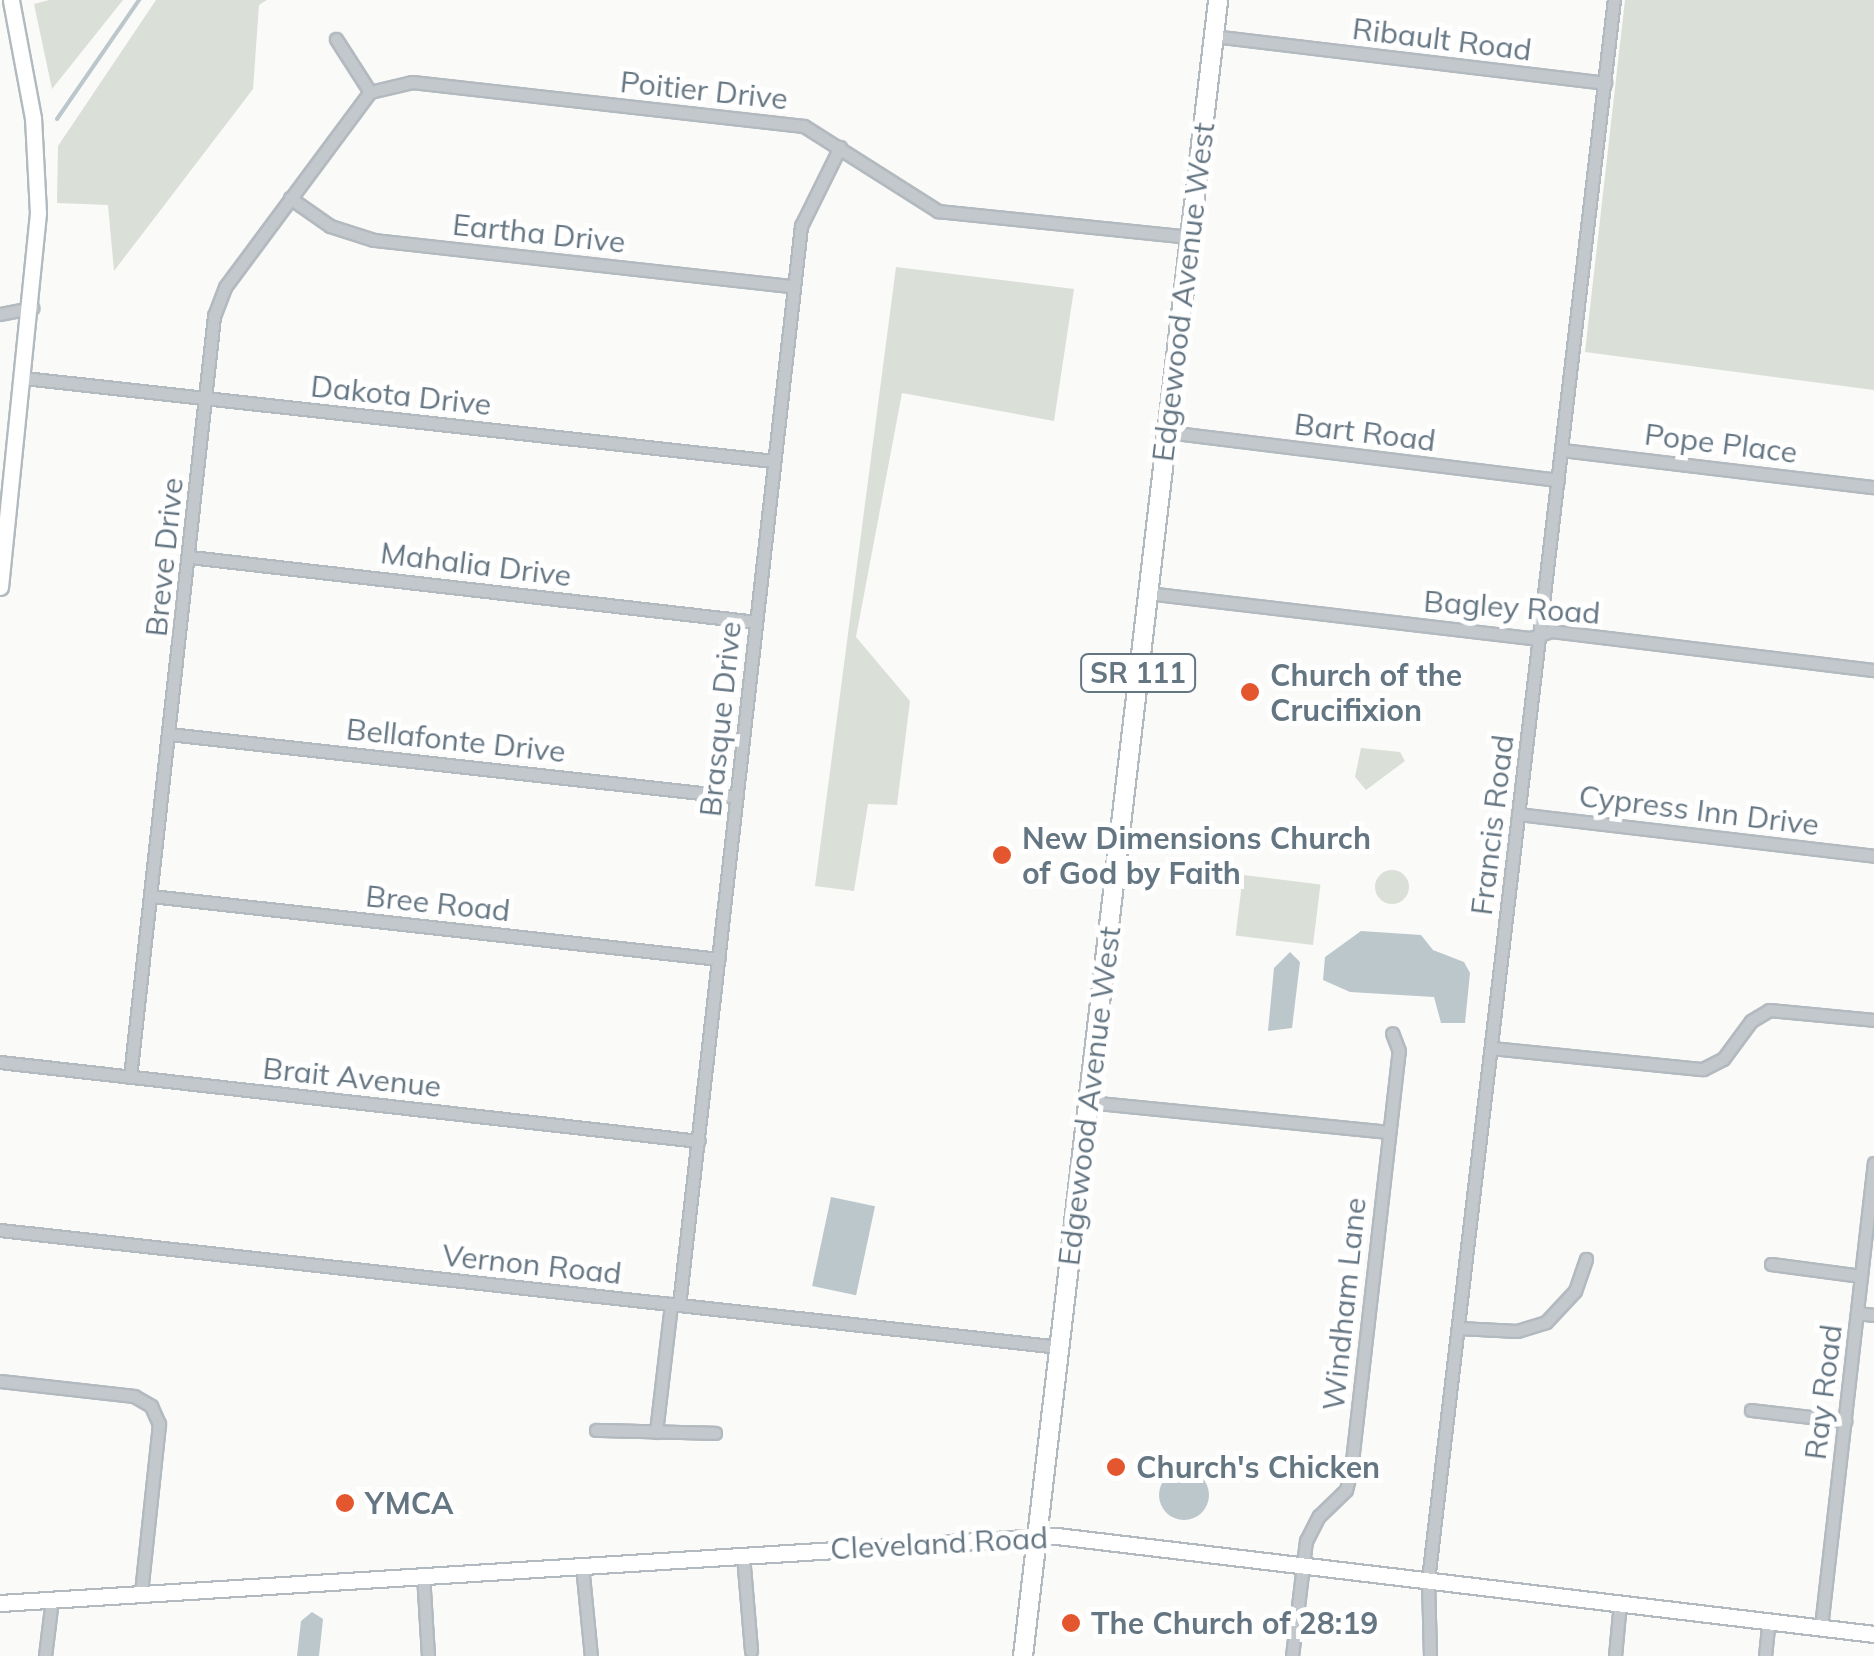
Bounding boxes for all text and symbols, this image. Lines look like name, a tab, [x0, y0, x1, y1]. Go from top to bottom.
street label: Ribault Road	[1350, 10, 1534, 68]
street label: Poitier Drive	[618, 63, 790, 117]
street label: Edgewood Avenue West	[1144, 121, 1222, 463]
street label: Eartha Drive	[451, 206, 627, 260]
street label: Dakota Drive	[309, 368, 493, 422]
street label: Bart Road	[1292, 405, 1438, 459]
street label: Pope Place	[1643, 416, 1799, 470]
street label: Breve Drive	[138, 476, 190, 638]
street label: Mahalia Drive	[379, 534, 573, 594]
street label: Bagley Road	[1422, 583, 1602, 631]
street label: Brasque Drive	[692, 620, 748, 818]
road number: SR 111	[1078, 650, 1198, 696]
place label: Church of the Crucifixion	[1270, 657, 1462, 728]
marker: Church of the Crucifixion	[1239, 681, 1261, 703]
street label: Bellafonte Drive	[345, 711, 567, 769]
street label: Francis Road	[1463, 733, 1521, 917]
street label: Cypress Inn Drive	[1577, 777, 1821, 843]
place label: New Dimensions Church of God by Faith	[1022, 820, 1371, 890]
marker: New Dimensions Church of God by Faith	[991, 844, 1013, 866]
street label: Bree Road	[364, 878, 512, 928]
street label: Edgewood Avenue West	[1050, 925, 1128, 1267]
street label: Brait Avenue	[261, 1050, 443, 1104]
street label: Windham Lane	[1315, 1196, 1373, 1412]
street label: Vernon Road	[441, 1237, 623, 1291]
street label: Ray Road	[1797, 1322, 1849, 1462]
place label: Church's Chicken	[1136, 1449, 1380, 1485]
marker: Church's Chicken	[1105, 1456, 1127, 1478]
place label: YMCA	[365, 1485, 453, 1521]
marker: YMCA	[334, 1492, 356, 1514]
street label: Cleveland Road	[829, 1519, 1049, 1567]
place label: The Church of 28:19	[1091, 1605, 1378, 1641]
marker: The Church of 28:19	[1060, 1612, 1082, 1634]

